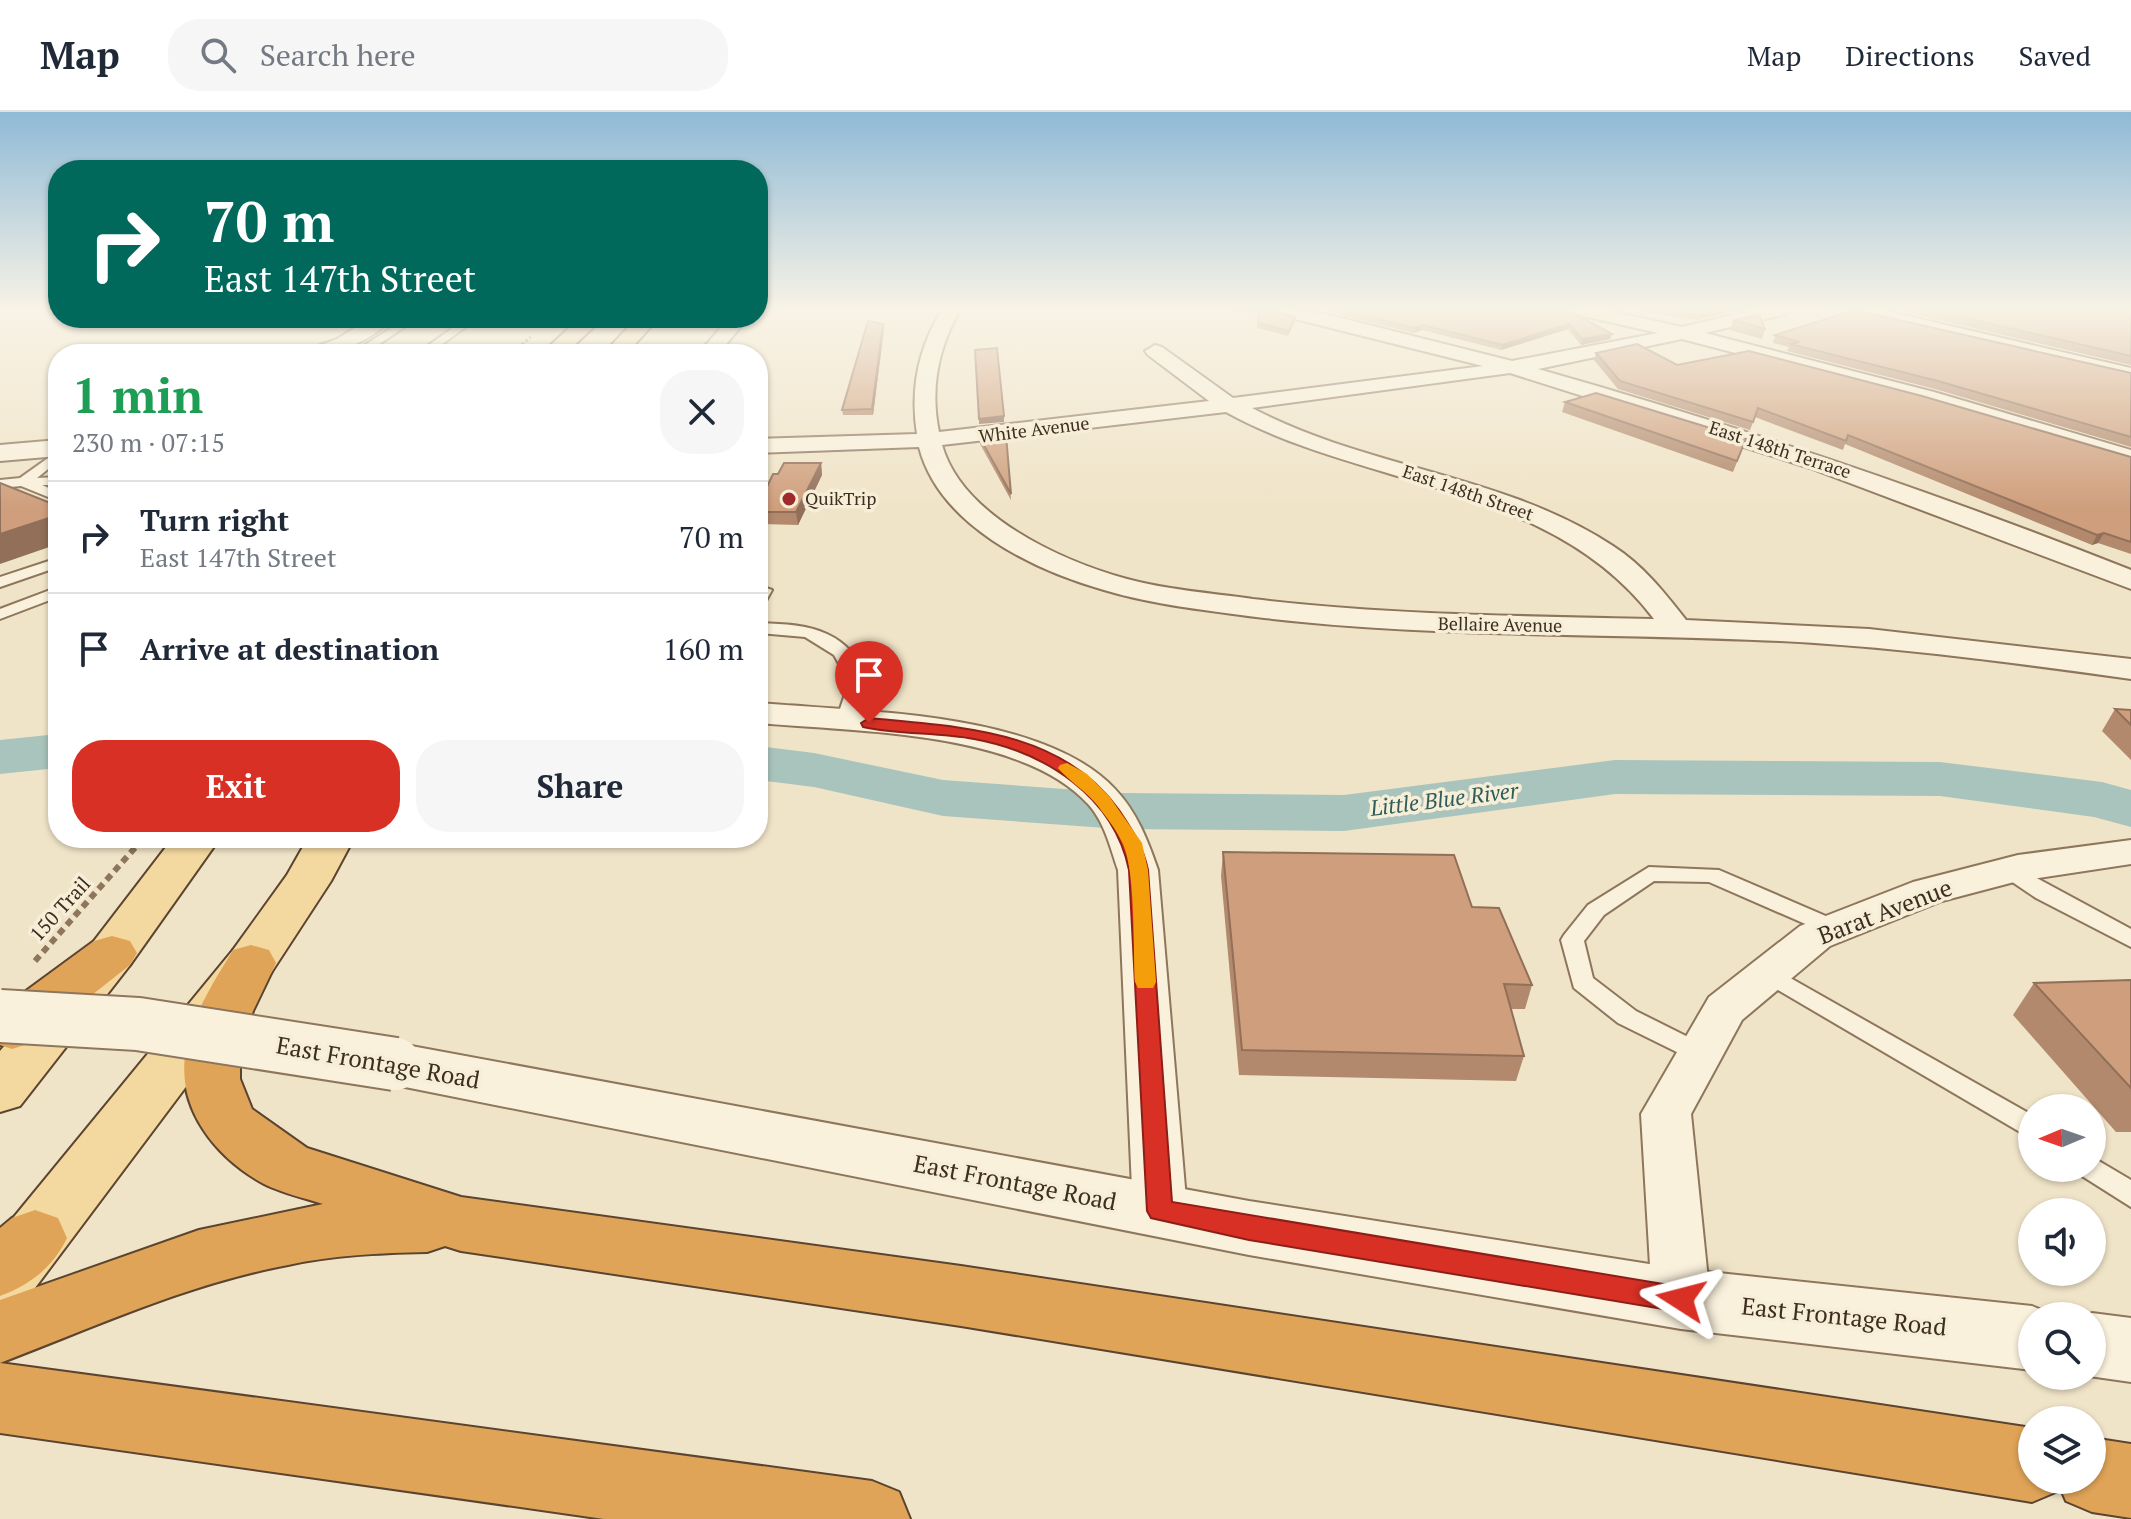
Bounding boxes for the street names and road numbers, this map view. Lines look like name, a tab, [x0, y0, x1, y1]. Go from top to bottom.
street label: White Avenue	[977, 410, 1091, 448]
street label: East 148th Terrace	[1706, 415, 1854, 483]
street label: East 148th Street	[1400, 458, 1537, 526]
street label: Bellaire Avenue	[1438, 611, 1562, 637]
street label: 150 Trail	[23, 870, 96, 947]
street label: Barat Avenue	[1813, 871, 1956, 951]
street label: East Frontage Road	[274, 1028, 482, 1096]
street label: East Frontage Road	[911, 1147, 1119, 1217]
street label: East Frontage Road	[1740, 1289, 1948, 1343]

